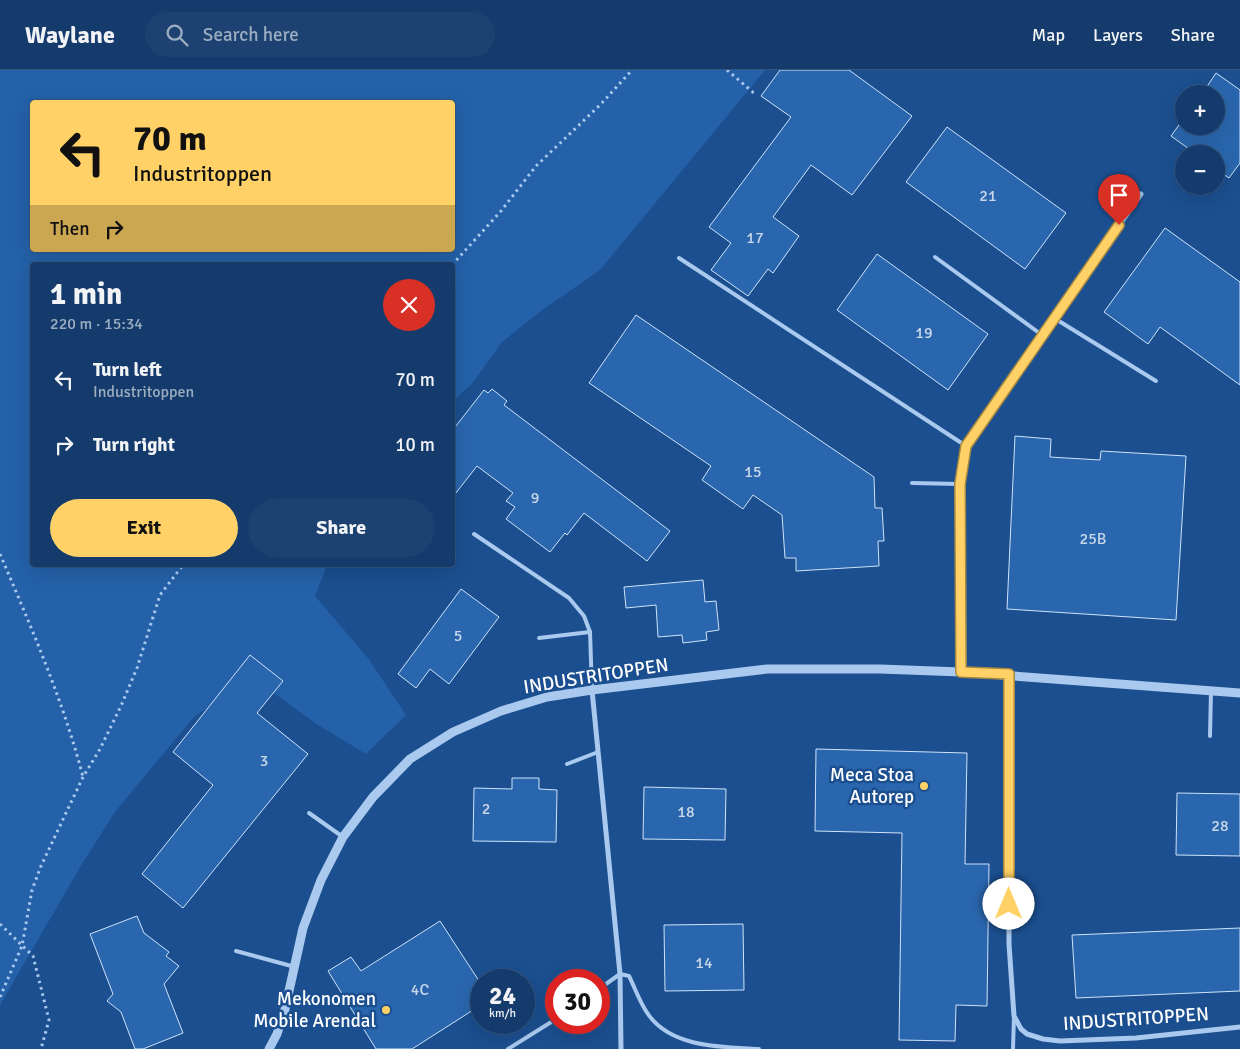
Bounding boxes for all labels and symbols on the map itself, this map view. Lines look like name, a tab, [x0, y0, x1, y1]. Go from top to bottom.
pin	[1098, 174, 1140, 225]
house number: 21	[979, 186, 997, 206]
house number: 17	[746, 228, 764, 248]
house number: 19	[915, 323, 933, 343]
house number: 15	[744, 462, 762, 482]
house number: 9	[531, 488, 539, 508]
house number: 25B	[1080, 529, 1106, 549]
house number: 5	[454, 626, 462, 646]
street label: INDUSTRITOPPEN	[522, 653, 670, 699]
house number: 3	[260, 751, 268, 771]
place label: Meca Stoa Autorep	[830, 763, 914, 809]
marker: Meca Stoa Autorep	[918, 780, 930, 792]
house number: 2	[482, 799, 490, 819]
house number: 18	[677, 802, 695, 822]
house number: 28	[1211, 816, 1229, 836]
position arrow	[982, 877, 1034, 929]
house number: 14	[695, 953, 713, 973]
speed limit sign: 30	[545, 969, 610, 1034]
house number: 4C	[411, 980, 429, 1000]
place label: Mekonomen Mobile Arendal	[253, 987, 376, 1033]
street label: INDUSTRITOPPEN	[1062, 1002, 1210, 1036]
marker: Mekonomen Mobile Arendal	[380, 1004, 392, 1016]

